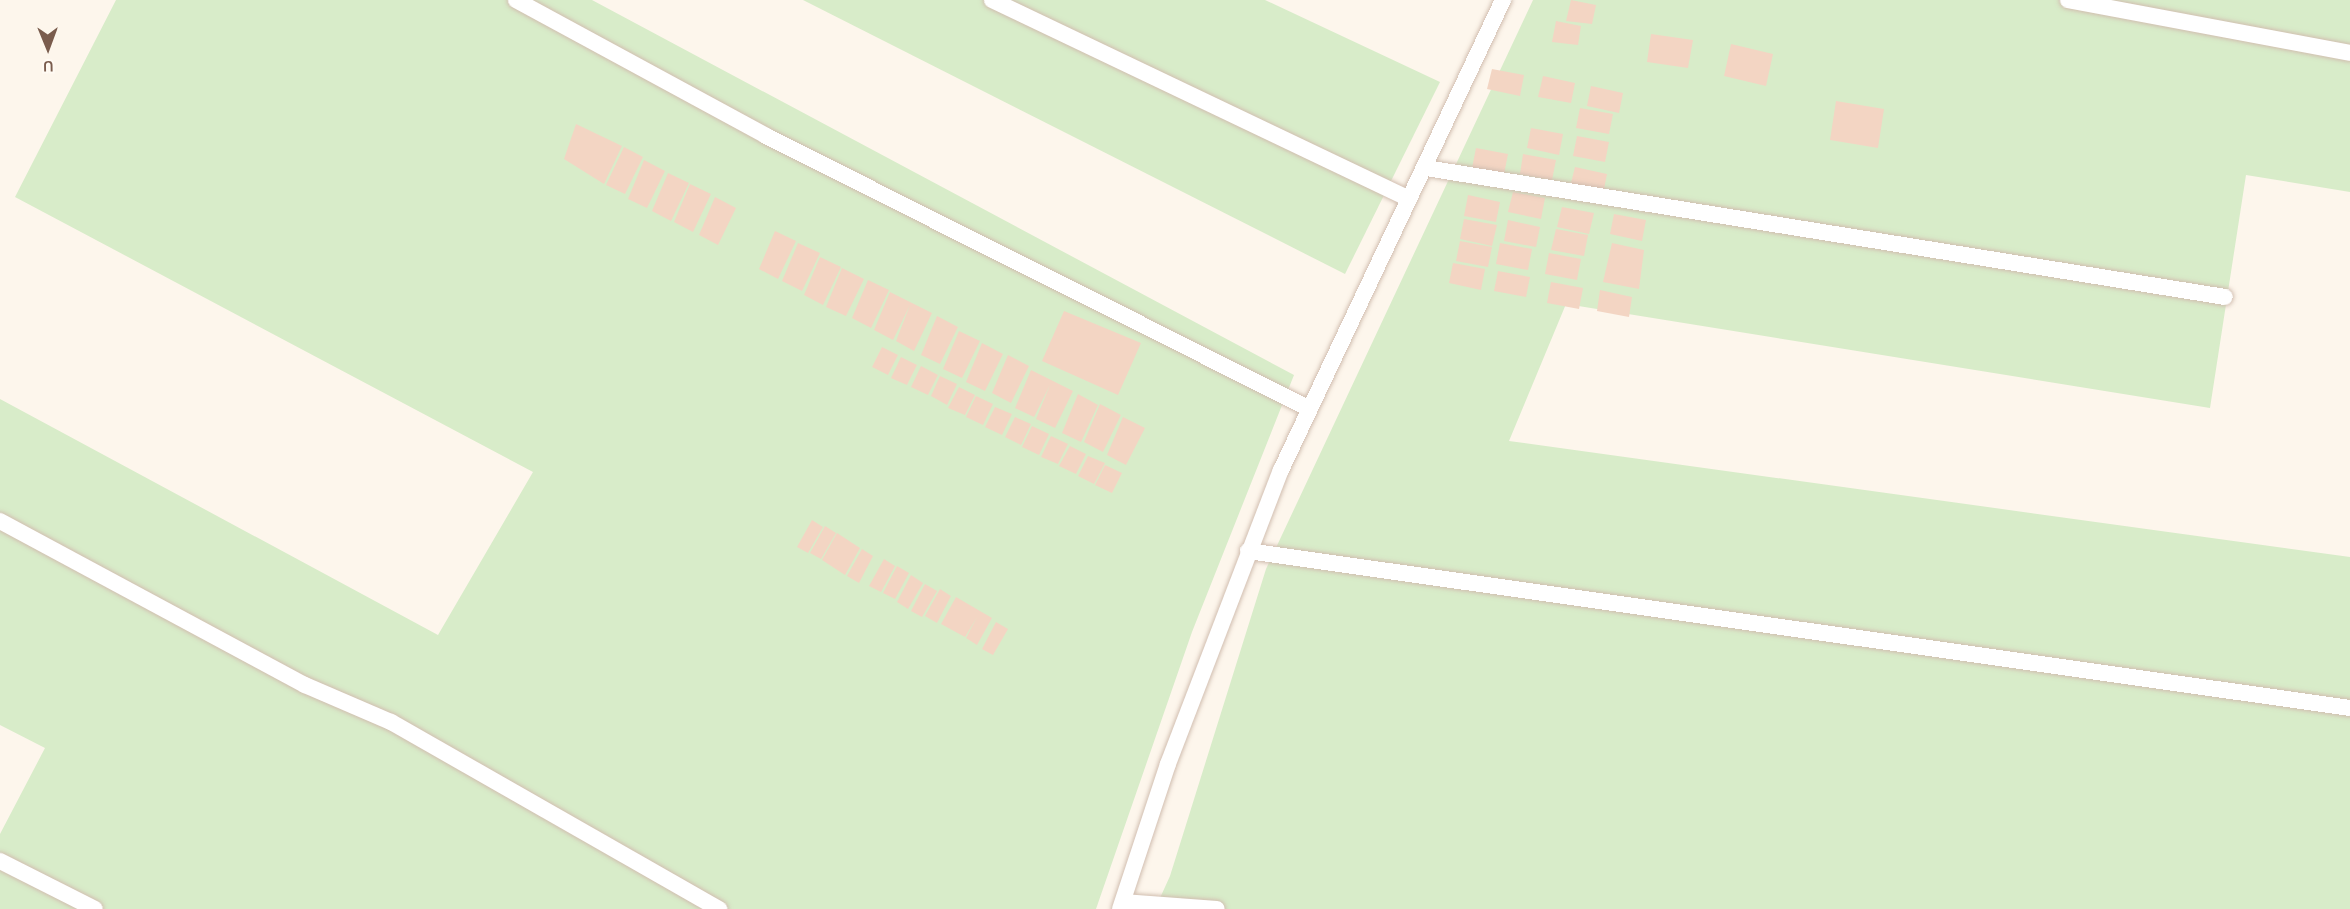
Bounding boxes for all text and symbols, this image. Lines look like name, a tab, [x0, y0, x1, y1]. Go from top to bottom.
north arrow	[18, 18, 78, 78]
text: U	[43, 57, 54, 76]

